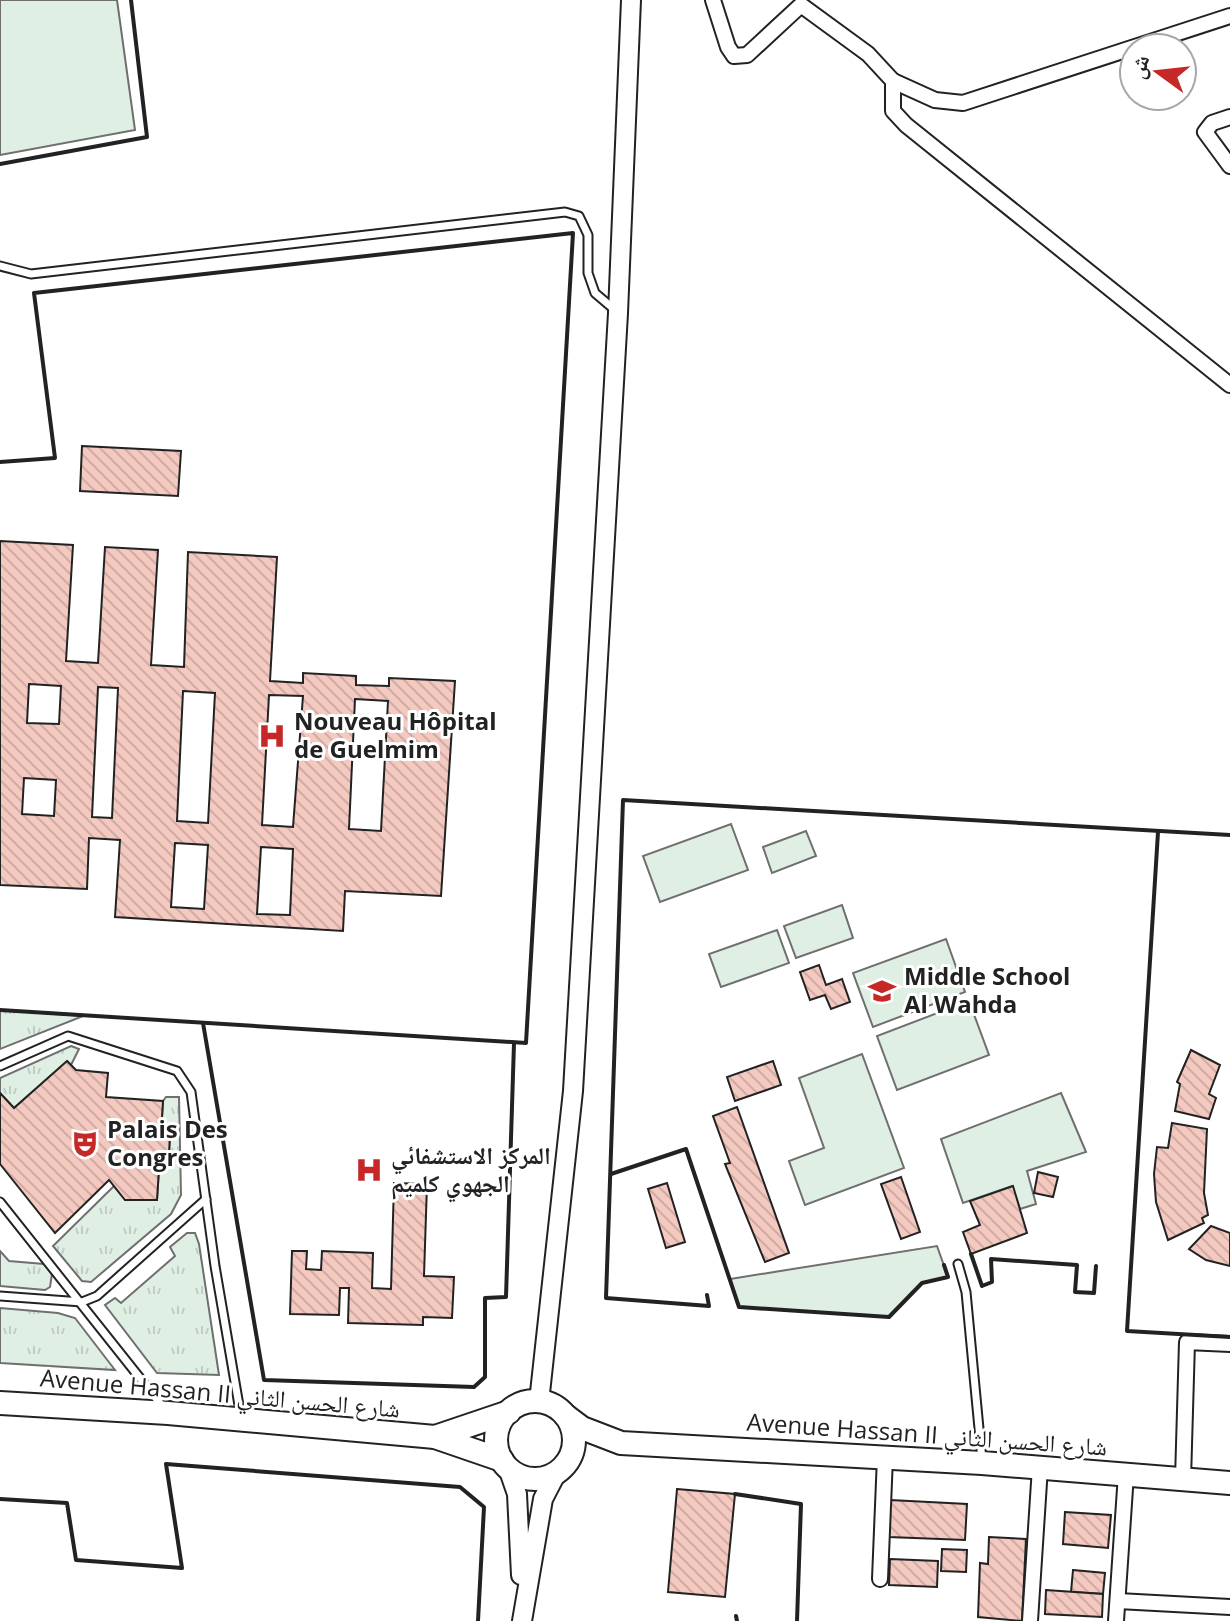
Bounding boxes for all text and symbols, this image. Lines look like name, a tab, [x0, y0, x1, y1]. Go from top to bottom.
north arrow	[1118, 32, 1198, 112]
text: ش	[1120, 51, 1155, 82]
place label: Nouveau Hôpital de Guelmim	[294, 704, 496, 765]
hospital icon: Nouveau Hôpital de Guelmim	[257, 721, 287, 751]
place label: Middle School Al Wahda	[904, 959, 1070, 1020]
school or university icon: Middle School Al Wahda	[867, 976, 897, 1006]
place label: Palais Des Congres	[107, 1112, 228, 1173]
theatre icon: Palais Des Congres	[70, 1129, 100, 1159]
place label: المركز الاستشفائي الجهوي كلميم	[391, 1138, 551, 1203]
hospital icon: المركز الاستشفائي الجهوي كلميم	[354, 1155, 384, 1185]
street label: Avenue Hassan II شارع الحسن الثاني	[38, 1360, 401, 1429]
street label: Avenue Hassan II شارع الحسن الثاني	[746, 1404, 1108, 1467]

